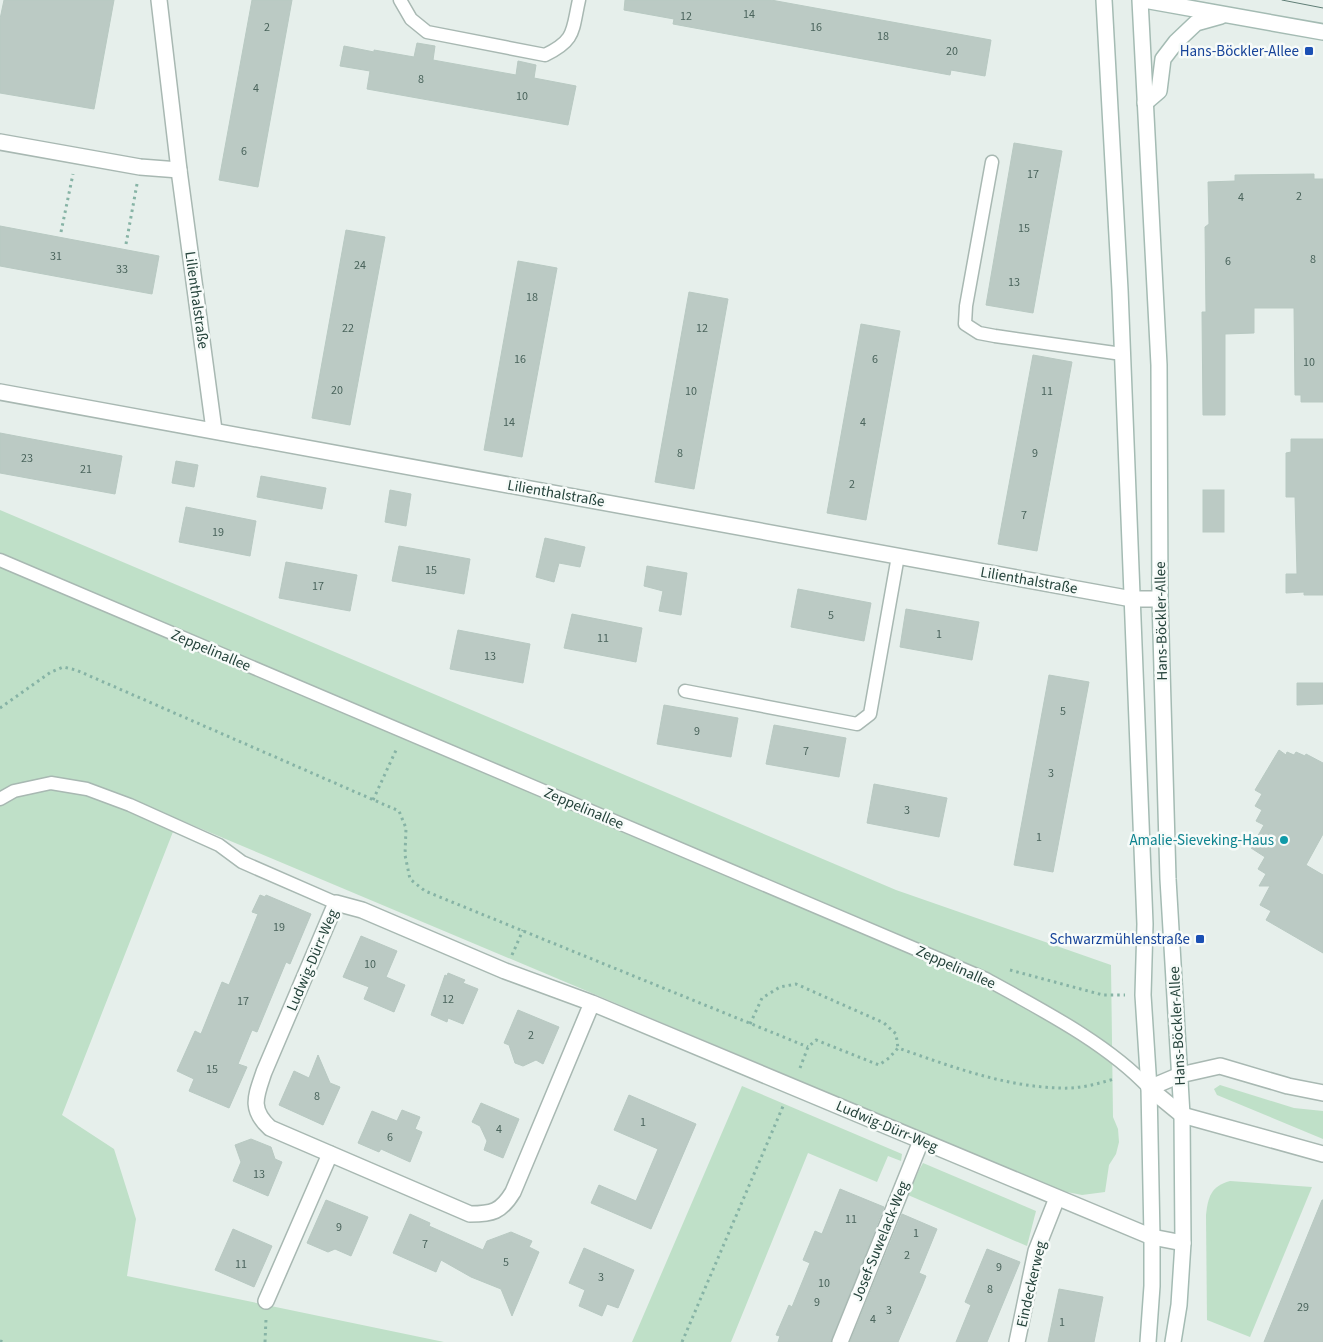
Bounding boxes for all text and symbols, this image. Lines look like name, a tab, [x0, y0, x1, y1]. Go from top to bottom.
house number: 14	[743, 6, 755, 23]
house number: 12	[680, 8, 692, 25]
house number: 2	[264, 19, 270, 36]
house number: 16	[810, 19, 822, 36]
house number: 18	[877, 28, 889, 45]
place label: Hans-Böckler-Allee	[1180, 41, 1299, 62]
house number: 20	[946, 43, 958, 60]
marker: Hans-Böckler-Allee	[1303, 45, 1315, 57]
house number: 8	[418, 71, 424, 88]
house number: 4	[253, 80, 259, 97]
house number: 10	[516, 88, 528, 105]
house number: 6	[241, 143, 247, 160]
house number: 17	[1027, 166, 1039, 183]
house number: 2	[1296, 188, 1302, 205]
house number: 4	[1238, 189, 1244, 206]
house number: 15	[1018, 220, 1030, 237]
house number: 31	[50, 248, 62, 265]
street label: Lilienthalstraße	[179, 250, 214, 350]
house number: 8	[1310, 251, 1316, 268]
house number: 6	[1225, 253, 1231, 270]
house number: 24	[354, 257, 366, 274]
house number: 33	[116, 261, 128, 278]
house number: 13	[1008, 274, 1020, 291]
house number: 18	[526, 289, 538, 306]
house number: 22	[342, 320, 354, 337]
house number: 12	[696, 320, 708, 337]
house number: 16	[514, 351, 526, 368]
house number: 6	[872, 351, 878, 368]
house number: 10	[1303, 354, 1315, 371]
house number: 20	[331, 382, 343, 399]
house number: 10	[685, 383, 697, 400]
house number: 11	[1041, 383, 1053, 400]
house number: 14	[503, 414, 515, 431]
house number: 4	[860, 414, 866, 431]
house number: 8	[677, 445, 683, 462]
house number: 9	[1032, 445, 1038, 462]
house number: 23	[21, 450, 33, 467]
house number: 21	[80, 461, 92, 478]
street label: Lilienthalstraße	[506, 475, 606, 512]
house number: 2	[849, 476, 855, 493]
house number: 7	[1021, 507, 1027, 524]
house number: 19	[212, 524, 224, 541]
street label: Hans-Böckler-Allee	[1150, 561, 1173, 681]
house number: 15	[425, 562, 437, 579]
street label: Lilienthalstraße	[979, 562, 1079, 599]
house number: 17	[312, 578, 324, 595]
house number: 5	[828, 607, 834, 624]
street label: Zeppelinallee	[168, 624, 254, 677]
house number: 1	[936, 626, 942, 643]
house number: 11	[597, 630, 609, 647]
house number: 13	[484, 648, 496, 665]
house number: 5	[1060, 703, 1066, 720]
house number: 9	[694, 723, 700, 740]
house number: 7	[803, 743, 809, 760]
house number: 3	[1048, 765, 1054, 782]
street label: Zeppelinallee	[541, 782, 627, 835]
house number: 3	[904, 802, 910, 819]
house number: 1	[1036, 829, 1042, 846]
place label: Amalie-Sieveking-Haus	[1129, 830, 1274, 851]
marker: Amalie-Sieveking-Haus	[1278, 834, 1290, 846]
street label: Ludwig-Dürr-Weg	[282, 906, 344, 1014]
house number: 19	[273, 919, 285, 936]
place label: Schwarzmühlenstraße	[1049, 929, 1190, 950]
marker: Schwarzmühlenstraße	[1194, 933, 1206, 945]
street label: Zeppelinallee	[913, 941, 999, 994]
house number: 10	[364, 956, 376, 973]
street label: Hans-Böckler-Allee	[1164, 966, 1191, 1086]
house number: 12	[442, 991, 454, 1008]
house number: 17	[237, 993, 249, 1010]
house number: 2	[528, 1027, 534, 1044]
house number: 15	[206, 1061, 218, 1078]
house number: 8	[314, 1088, 320, 1105]
street label: Ludwig-Dürr-Weg	[833, 1096, 941, 1158]
house number: 1	[640, 1114, 646, 1131]
house number: 4	[496, 1121, 502, 1138]
house number: 6	[387, 1129, 393, 1146]
house number: 13	[253, 1166, 265, 1183]
street label: Josef-Suwelack-Weg	[847, 1177, 914, 1304]
house number: 11	[845, 1211, 857, 1228]
house number: 9	[336, 1219, 342, 1236]
house number: 1	[913, 1225, 919, 1242]
house number: 7	[422, 1236, 428, 1253]
street label: Eindeckerweg	[1011, 1238, 1052, 1329]
house number: 2	[904, 1247, 910, 1264]
house number: 5	[503, 1254, 509, 1271]
house number: 11	[235, 1256, 247, 1273]
house number: 9	[996, 1259, 1002, 1276]
house number: 3	[598, 1269, 604, 1286]
house number: 10	[818, 1275, 830, 1292]
house number: 8	[987, 1281, 993, 1298]
house number: 9	[814, 1294, 820, 1311]
house number: 29	[1297, 1299, 1309, 1316]
house number: 3	[886, 1302, 892, 1319]
house number: 4	[870, 1311, 876, 1328]
house number: 1	[1059, 1314, 1065, 1331]

